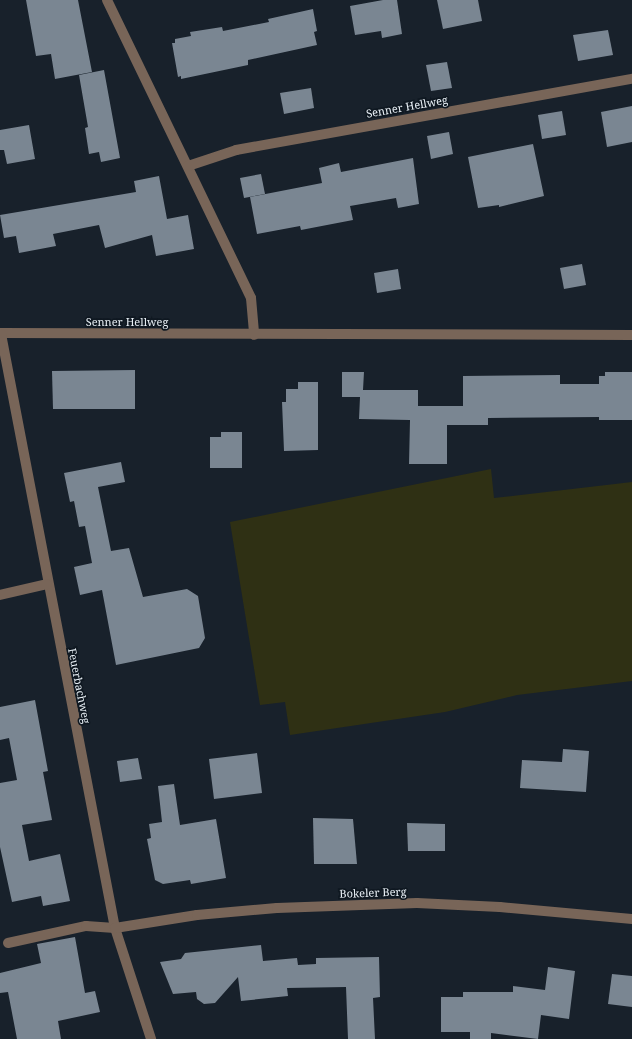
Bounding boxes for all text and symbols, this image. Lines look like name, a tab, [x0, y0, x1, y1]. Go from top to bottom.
street label: Senner Hellweg	[365, 93, 449, 121]
street label: Senner Hellweg	[86, 315, 168, 329]
street label: Feuerbachweg	[65, 647, 93, 725]
street label: Bokeler Berg	[339, 885, 407, 901]

